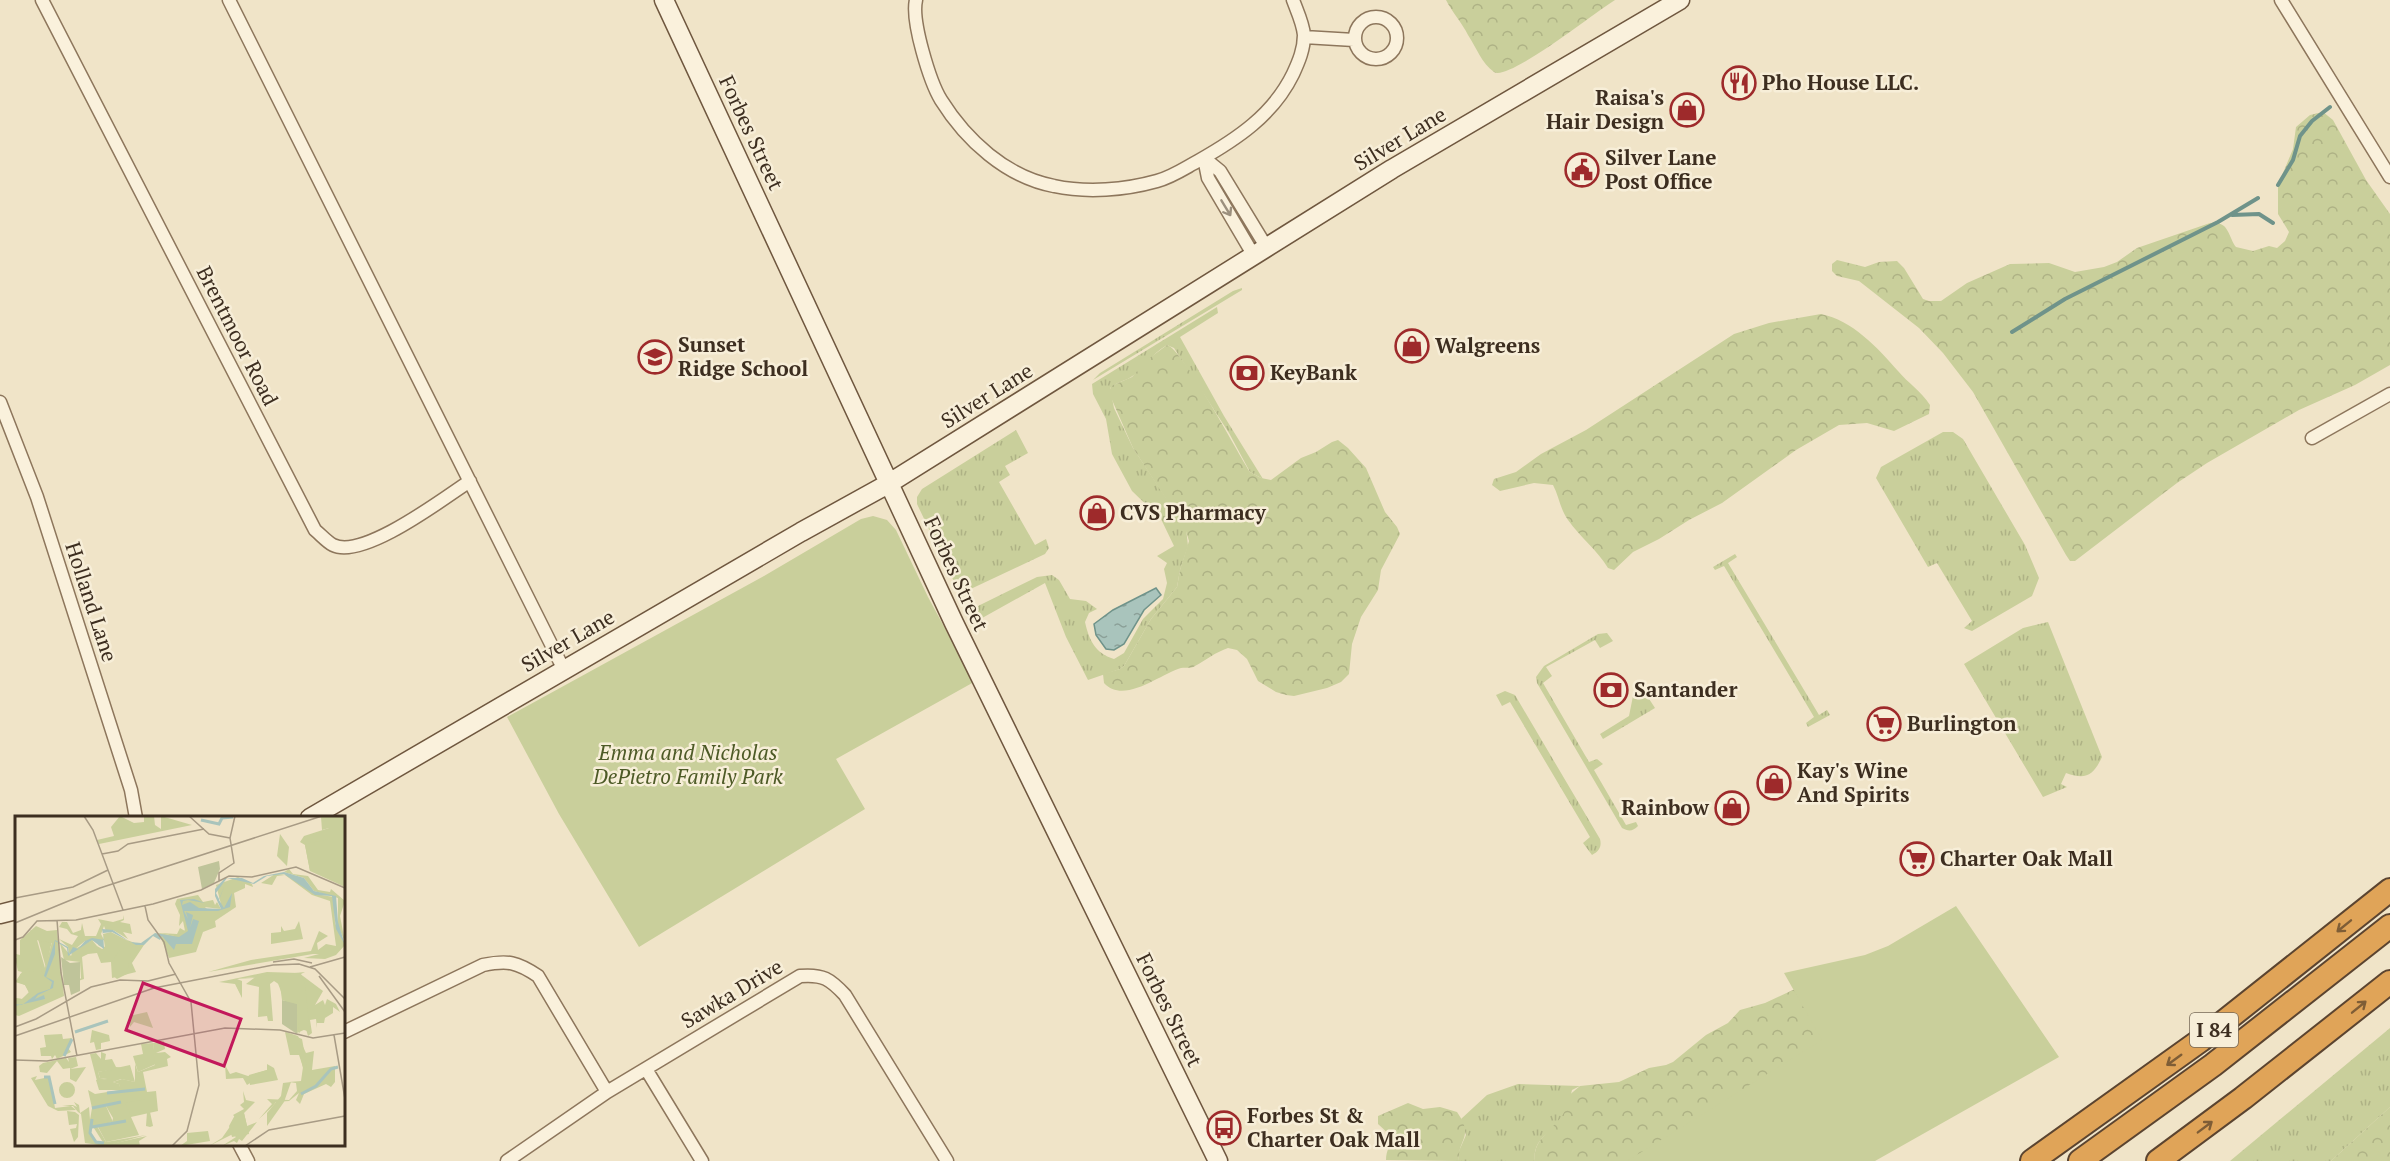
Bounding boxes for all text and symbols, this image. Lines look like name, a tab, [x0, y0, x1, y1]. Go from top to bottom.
restaurant icon: Pho House LLC.	[1721, 65, 1757, 101]
place label: Pho House LLC.	[1762, 68, 1919, 96]
street label: Forbes Street	[713, 71, 791, 195]
place label: Raisa's Hair Design	[1546, 83, 1664, 135]
shop icon: Raisa's Hair Design	[1669, 92, 1705, 128]
street label: Silver Lane	[1348, 100, 1451, 177]
place label: Silver Lane Post Office	[1605, 143, 1716, 195]
public building icon: Silver Lane Post Office	[1564, 152, 1600, 188]
one-way arrow	[1220, 199, 1232, 216]
street label: Brentmoor Road	[191, 261, 285, 410]
shop icon: Walgreens	[1394, 328, 1430, 364]
place label: Sunset Ridge School	[678, 330, 808, 382]
place label: Walgreens	[1435, 331, 1540, 359]
school or university icon: Sunset Ridge School	[637, 339, 673, 375]
bank icon: KeyBank	[1229, 355, 1265, 391]
street label: Silver Lane	[935, 356, 1038, 434]
place label: KeyBank	[1270, 358, 1358, 386]
shop icon: CVS Pharmacy	[1079, 495, 1115, 531]
place label: CVS Pharmacy	[1120, 498, 1267, 526]
street label: Forbes Street	[918, 512, 996, 636]
street label: Holland Lane	[59, 538, 125, 665]
street label: Silver Lane	[516, 602, 619, 678]
bank icon: Santander	[1593, 672, 1629, 708]
place label: Santander	[1634, 675, 1737, 703]
supermarket icon: Burlington	[1866, 706, 1902, 742]
place label: Burlington	[1907, 709, 2017, 737]
park label: Emma and Nicholas DePietro Family Park	[592, 738, 784, 790]
place label: Kay's Wine And Spirits	[1797, 756, 1909, 808]
shop icon: Kay's Wine And Spirits	[1756, 765, 1792, 801]
shop icon: Rainbow	[1714, 790, 1750, 826]
place label: Rainbow	[1621, 793, 1710, 821]
inset map	[15, 816, 345, 1146]
supermarket icon: Charter Oak Mall	[1899, 841, 1935, 877]
place label: Charter Oak Mall	[1940, 844, 2113, 872]
one-way arrow	[2337, 920, 2353, 933]
street label: Forbes Street	[1130, 948, 1210, 1071]
street label: Sawka Drive	[676, 952, 787, 1034]
one-way arrow	[2351, 1000, 2367, 1013]
road number: I 84	[2190, 1013, 2238, 1047]
one-way arrow	[2167, 1053, 2183, 1066]
place label: Forbes St & Charter Oak Mall	[1247, 1101, 1420, 1153]
bus stop icon: Forbes St & Charter Oak Mall	[1206, 1110, 1242, 1146]
one-way arrow	[2197, 1120, 2213, 1133]

